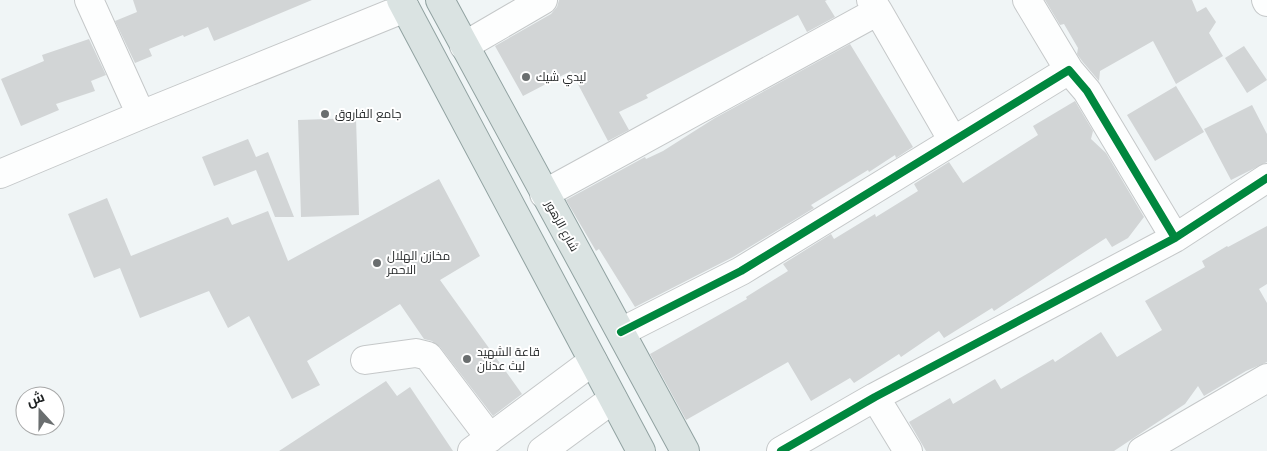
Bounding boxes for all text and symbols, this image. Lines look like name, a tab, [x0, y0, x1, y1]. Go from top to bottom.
place label: ليدي شيك	[536, 68, 586, 87]
marker: ليدي شيك	[520, 71, 532, 83]
place label: جامع الفاروق	[335, 105, 401, 122]
marker: جامع الفاروق	[319, 108, 331, 120]
street label: شارع الزهور	[541, 196, 584, 254]
place label: مخازن الهلال الاحمر	[386, 247, 450, 278]
marker: مخازن الهلال الاحمر	[371, 257, 383, 269]
place label: قاعة الشهيد ليث عدنان	[477, 343, 540, 374]
marker: قاعة الشهيد ليث عدنان	[461, 353, 473, 365]
north arrow	[15, 386, 65, 436]
text: ش	[23, 386, 47, 410]

